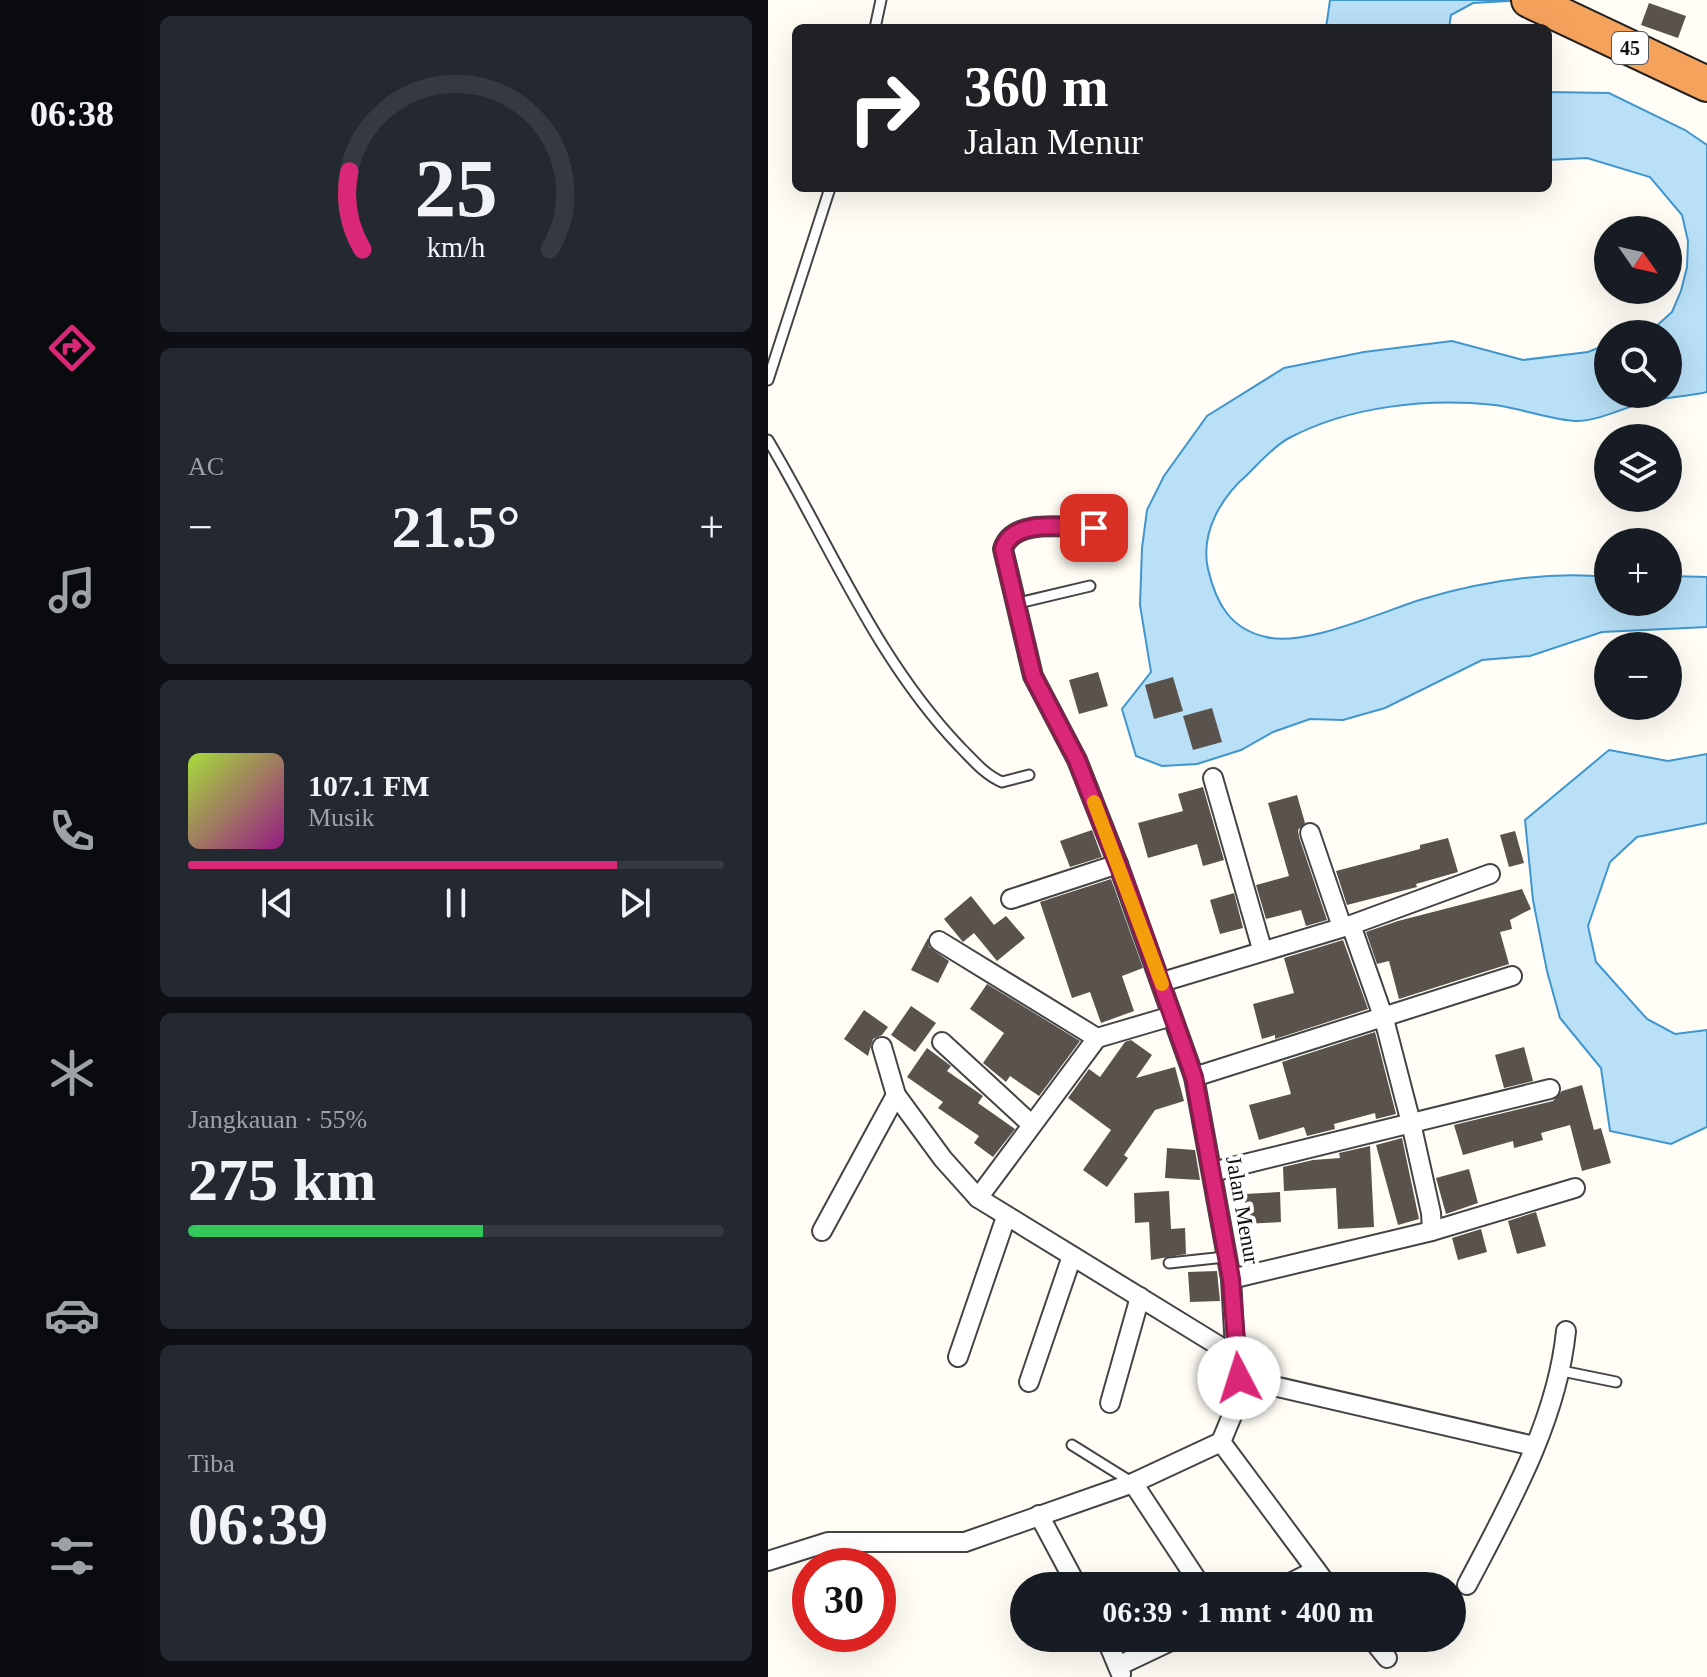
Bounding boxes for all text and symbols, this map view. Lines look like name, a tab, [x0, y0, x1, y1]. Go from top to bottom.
road number: 45	[1612, 32, 1648, 64]
icon: right	[832, 56, 936, 160]
text: 360 m	[964, 56, 1109, 118]
text: 06:38	[30, 94, 114, 134]
text: Jalan Menur	[964, 122, 1143, 162]
text: 25	[414, 142, 498, 234]
north arrow	[1594, 216, 1682, 304]
map controls	[1594, 216, 1682, 720]
text: km/h	[427, 232, 485, 263]
icon: directions	[44, 320, 100, 376]
button: search	[1594, 320, 1682, 408]
button: layers	[1594, 424, 1682, 512]
text: AC	[188, 452, 224, 481]
text: 21.5°	[392, 494, 521, 560]
pin	[1060, 494, 1128, 562]
text: −	[188, 503, 213, 552]
text: +	[699, 503, 724, 552]
icon: arrive	[1072, 506, 1116, 550]
button: +	[1594, 528, 1682, 616]
icon: music	[44, 562, 100, 618]
button: −	[1594, 632, 1682, 720]
text: 107.1 FM	[308, 769, 430, 802]
icon: phone	[44, 803, 100, 859]
text: Musik	[308, 803, 374, 832]
icon: previous	[255, 881, 299, 925]
icon: pause	[434, 881, 478, 925]
icon: next	[613, 881, 657, 925]
icon: climate	[44, 1045, 100, 1101]
text: Jangkauan · 55%	[188, 1105, 367, 1134]
text: 275 km	[188, 1147, 376, 1213]
street label: Jalan Menur	[1221, 1154, 1265, 1267]
icon: car	[44, 1287, 100, 1343]
position arrow	[1197, 1336, 1281, 1420]
text: Tiba	[188, 1449, 235, 1478]
text: 06:39	[188, 1491, 328, 1557]
icon: filters	[44, 1528, 100, 1584]
speed limit sign: 30	[792, 1548, 896, 1652]
text: 06:39 · 1 mnt · 400 m	[1102, 1595, 1374, 1628]

